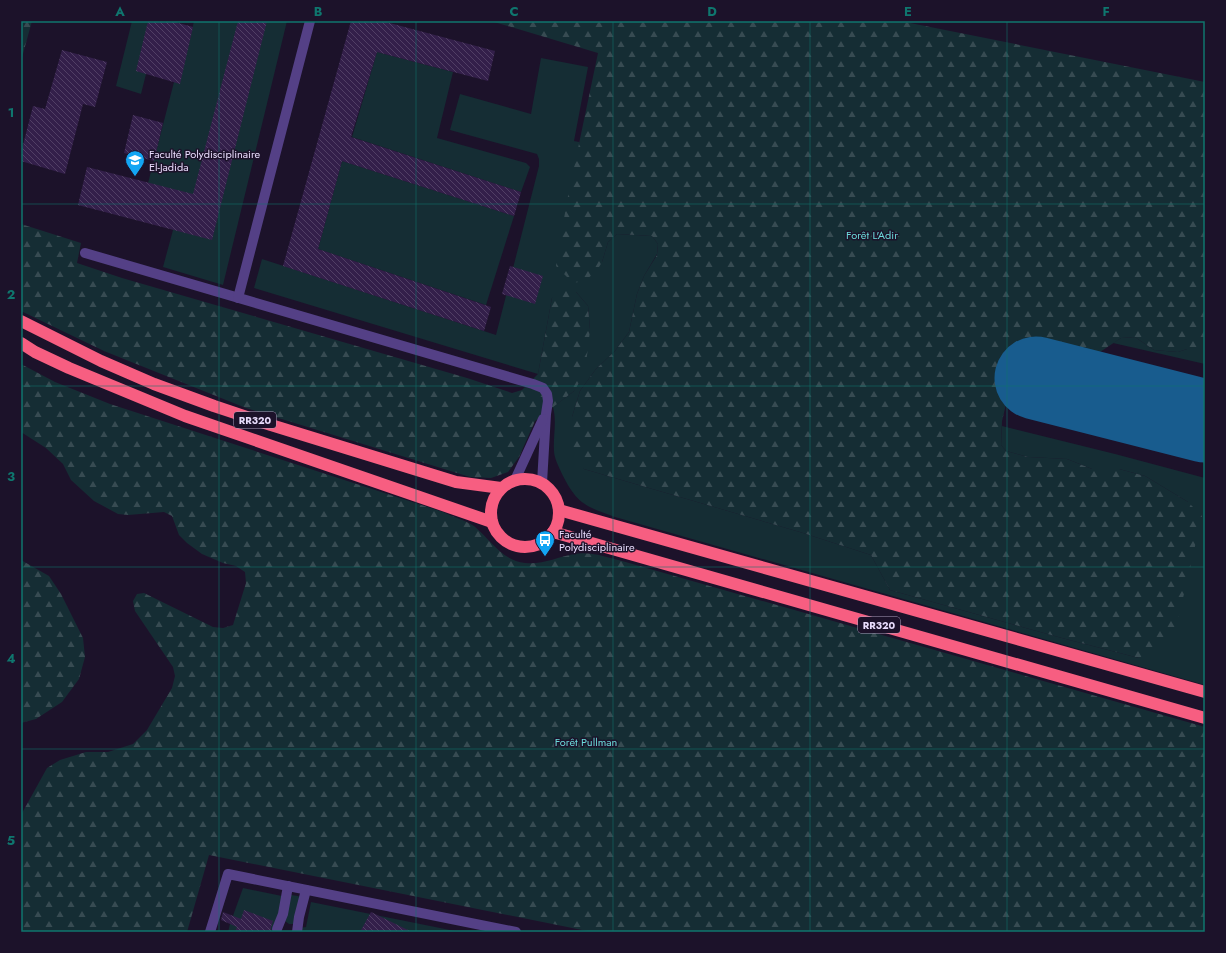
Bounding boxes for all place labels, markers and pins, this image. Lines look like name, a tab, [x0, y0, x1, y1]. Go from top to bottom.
place label: Faculté Polydisciplinaire El-Jadida	[149, 146, 261, 175]
school or university icon: Faculté Polydisciplinaire El-Jadida	[124, 149, 146, 177]
place label: Faculté Polydisciplinaire	[559, 526, 635, 555]
bus stop icon: Faculté Polydisciplinaire	[534, 529, 556, 557]

